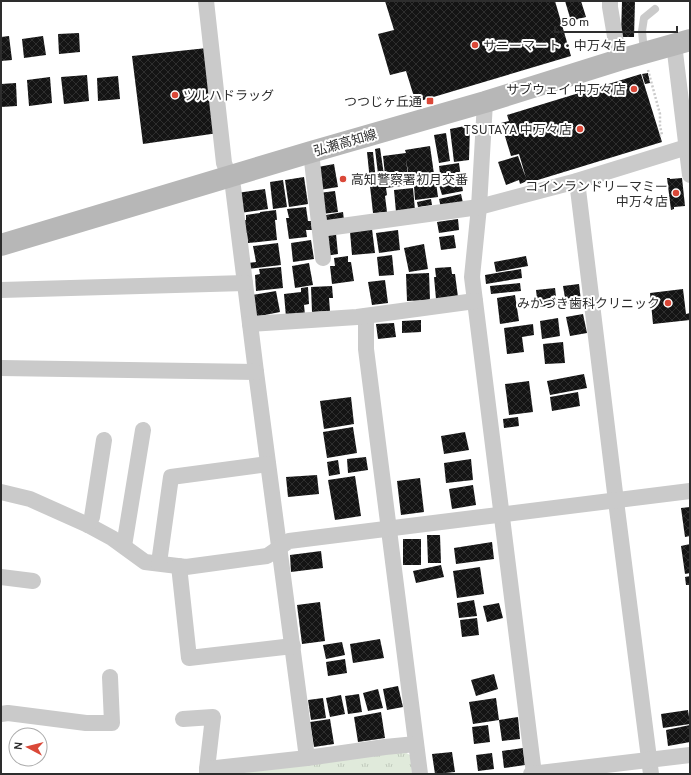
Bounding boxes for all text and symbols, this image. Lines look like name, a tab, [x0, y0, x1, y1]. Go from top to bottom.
scale bar	[555, 8, 677, 34]
text: 50 m	[561, 15, 589, 31]
place label: サニーマート・中万々店	[483, 39, 626, 55]
marker: サニーマート・中万々店	[470, 40, 480, 50]
place label: サブウェイ 中万々店	[506, 82, 626, 99]
marker: サブウェイ 中万々店	[629, 84, 639, 94]
place label: ツルハドラッグ	[183, 89, 274, 105]
marker: ツルハドラッグ	[170, 90, 180, 100]
place label: つつじヶ丘通	[344, 95, 422, 111]
marker: つつじヶ丘通	[425, 96, 435, 106]
place label: TSUTAYA 中万々店	[464, 123, 572, 139]
marker: TSUTAYA 中万々店	[575, 124, 585, 134]
street label: 弘瀬高知線	[312, 126, 379, 161]
place label: 高知警察署初月交番	[351, 173, 468, 189]
marker: 高知警察署初月交番	[338, 174, 348, 184]
place label: コインランドリーマミー 中万々店	[525, 180, 668, 211]
marker: コインランドリーマミー 中万々店	[671, 188, 681, 198]
place label: みかづき歯科クリニック	[517, 297, 660, 313]
marker: みかづき歯科クリニック	[663, 298, 673, 308]
north arrow	[8, 727, 48, 767]
text: N	[12, 741, 26, 751]

